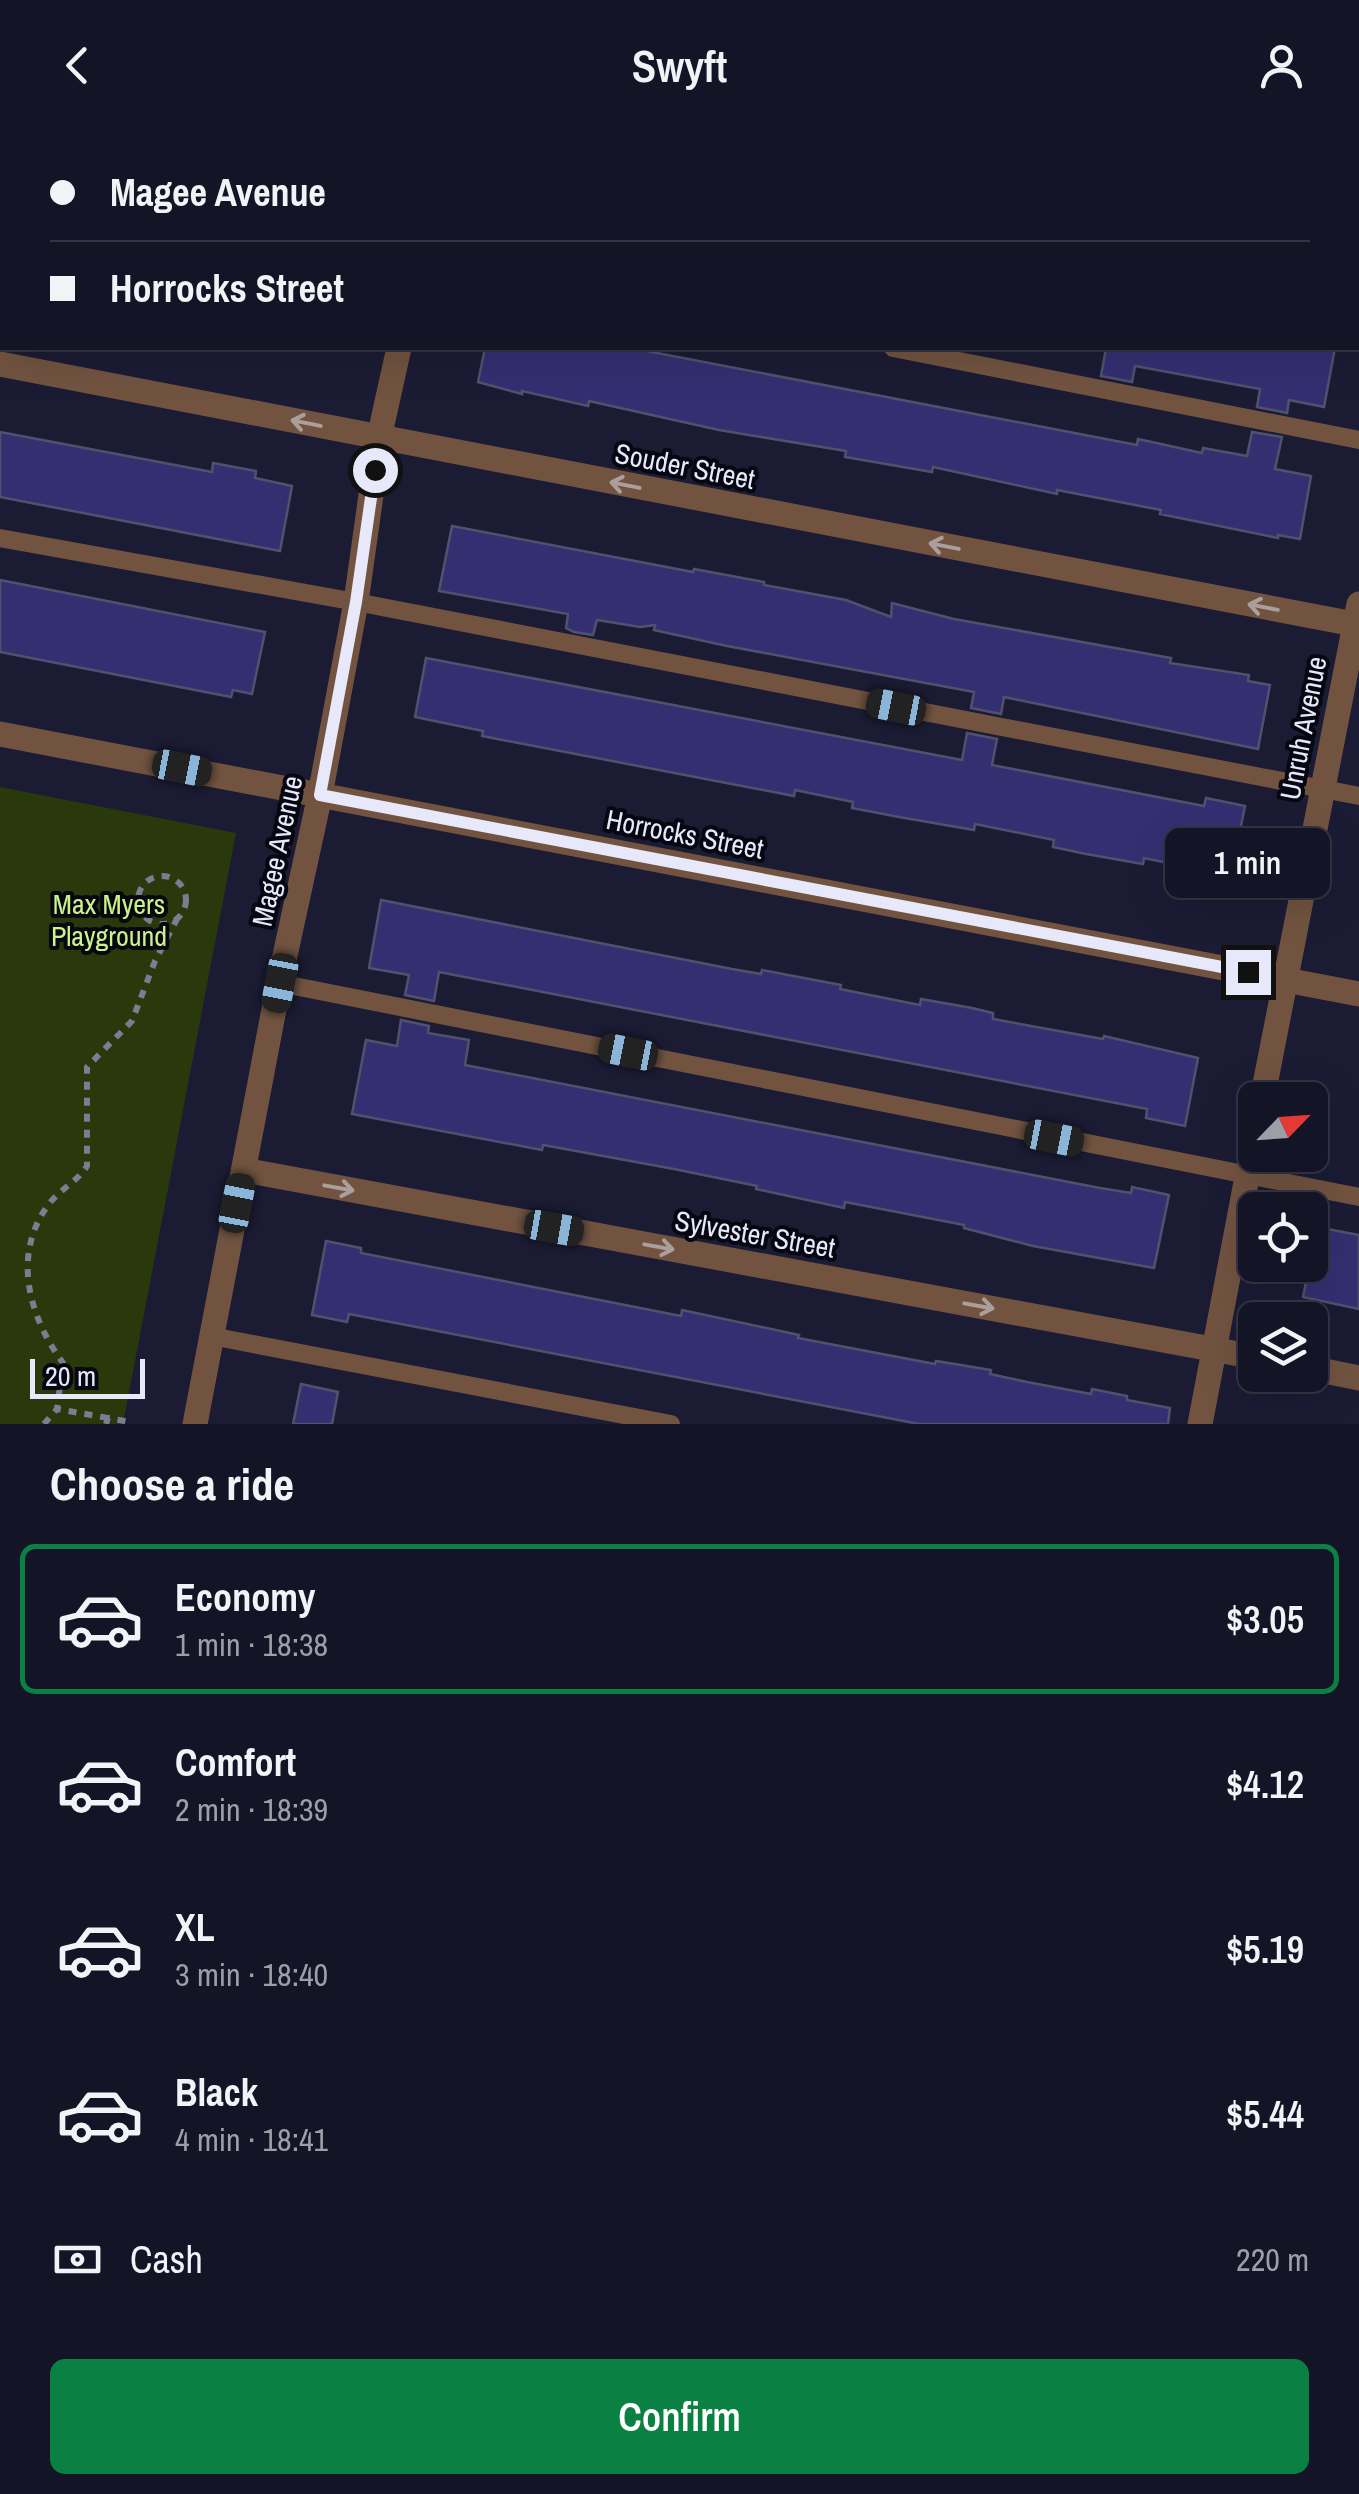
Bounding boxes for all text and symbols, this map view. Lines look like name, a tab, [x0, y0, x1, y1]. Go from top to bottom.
text: Swyft	[632, 35, 727, 96]
icon: back	[50, 38, 105, 93]
icon: person	[1254, 38, 1309, 93]
text: Magee Avenue	[110, 167, 326, 218]
text: Horrocks Street	[110, 263, 344, 314]
one-way arrow	[291, 413, 323, 432]
street label: Souder Street	[612, 434, 758, 498]
route start	[353, 448, 398, 493]
one-way arrow	[610, 474, 642, 493]
one-way arrow	[928, 536, 961, 555]
one-way arrow	[1247, 597, 1280, 616]
street label: Unruh Avenue	[1271, 653, 1335, 803]
car	[864, 687, 928, 727]
car	[150, 748, 214, 788]
street label: Magee Avenue	[243, 772, 311, 930]
street label: Horrocks Street	[603, 800, 767, 868]
callout: 1 min	[1166, 827, 1330, 897]
text: 1 min	[1214, 841, 1281, 884]
park label: Max Myers Playground	[51, 885, 167, 955]
route end	[1226, 950, 1271, 995]
car	[260, 951, 300, 1015]
car	[596, 1032, 660, 1072]
north arrow	[1238, 1082, 1328, 1172]
map controls	[1238, 1082, 1328, 1392]
car	[1022, 1118, 1086, 1158]
car	[217, 1171, 257, 1235]
one-way arrow	[323, 1179, 355, 1198]
button: locate	[1238, 1192, 1328, 1282]
street label: Sylvester Street	[672, 1201, 838, 1267]
car	[522, 1208, 586, 1248]
one-way arrow	[642, 1238, 675, 1257]
one-way arrow	[962, 1297, 994, 1316]
button: layers	[1238, 1302, 1328, 1392]
scale bar	[30, 1354, 145, 1398]
text: 20 m	[45, 1357, 96, 1395]
text: Choose a ride	[50, 1453, 294, 1514]
text: Economy	[175, 1572, 315, 1623]
icon: car	[55, 1574, 145, 1664]
text: $3.05	[1226, 1594, 1304, 1645]
text: 1 min · 18:38	[175, 1623, 328, 1666]
text: Comfort	[175, 1737, 296, 1788]
icon: car	[55, 1739, 145, 1829]
text: $4.12	[1226, 1759, 1304, 1810]
text: 2 min · 18:39	[175, 1788, 328, 1831]
text: XL	[175, 1902, 215, 1953]
icon: car	[55, 1904, 145, 1994]
text: $5.19	[1226, 1924, 1304, 1975]
text: 3 min · 18:40	[175, 1953, 328, 1996]
text: Black	[175, 2067, 258, 2118]
icon: car	[55, 2069, 145, 2159]
text: $5.44	[1226, 2089, 1304, 2140]
text: 4 min · 18:41	[175, 2118, 328, 2161]
icon: cash	[50, 2232, 105, 2287]
text: Cash	[130, 2234, 203, 2285]
text: 220 m	[1236, 2238, 1309, 2281]
button: Confirm	[50, 2359, 1309, 2474]

